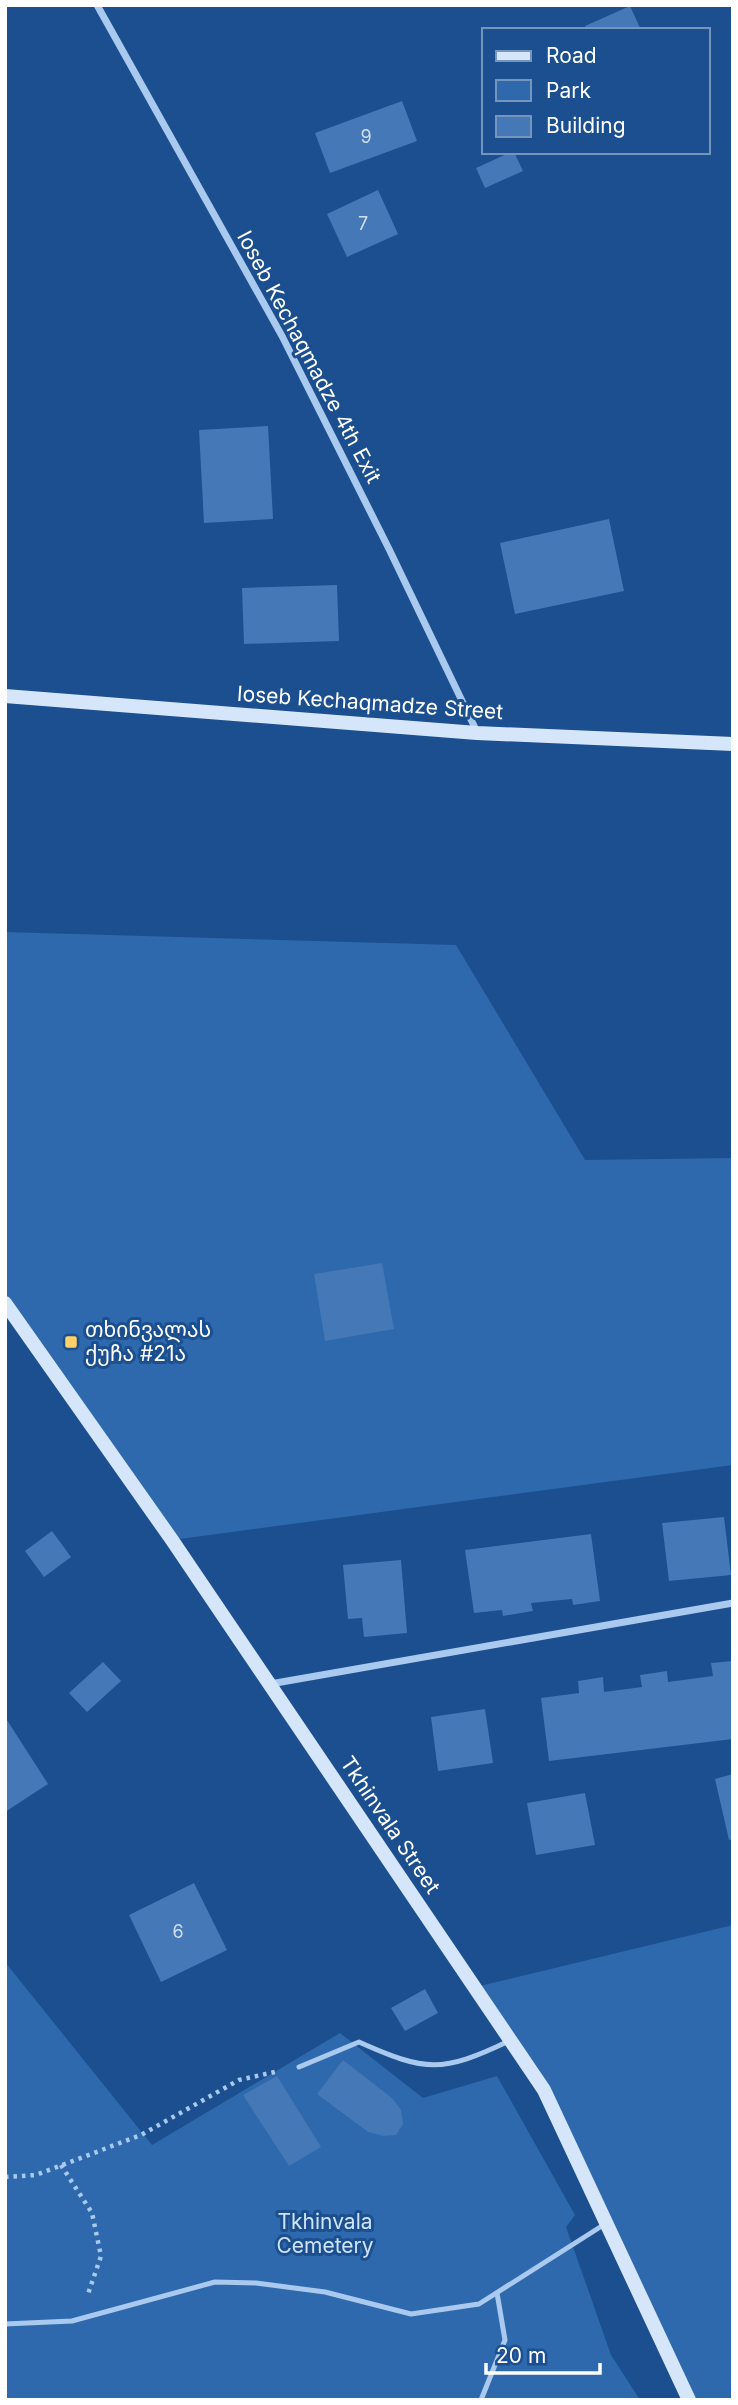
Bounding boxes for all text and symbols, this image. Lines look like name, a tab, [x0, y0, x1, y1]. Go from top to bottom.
legend	[482, 28, 710, 154]
text: Road	[546, 43, 597, 68]
text: Park	[546, 78, 591, 103]
text: Building	[546, 113, 626, 138]
house number: 9	[360, 126, 372, 147]
house number: 7	[358, 213, 368, 234]
street label: Ioseb Kechaqmadze 4th Exit	[232, 226, 387, 487]
street label: Ioseb Kechaqmadze Street	[236, 681, 504, 724]
place label: თხინვალას ქუჩა #21ა	[85, 1317, 211, 1366]
marker: თხინვალას ქუჩა #21ა	[63, 1334, 79, 1350]
street label: Tkhinvala Street	[335, 1751, 446, 1898]
house number: 6	[172, 1921, 184, 1942]
park label: Tkhinvala Cemetery	[276, 2209, 374, 2258]
scale bar	[486, 2332, 600, 2376]
text: 20 m	[496, 2343, 546, 2368]

